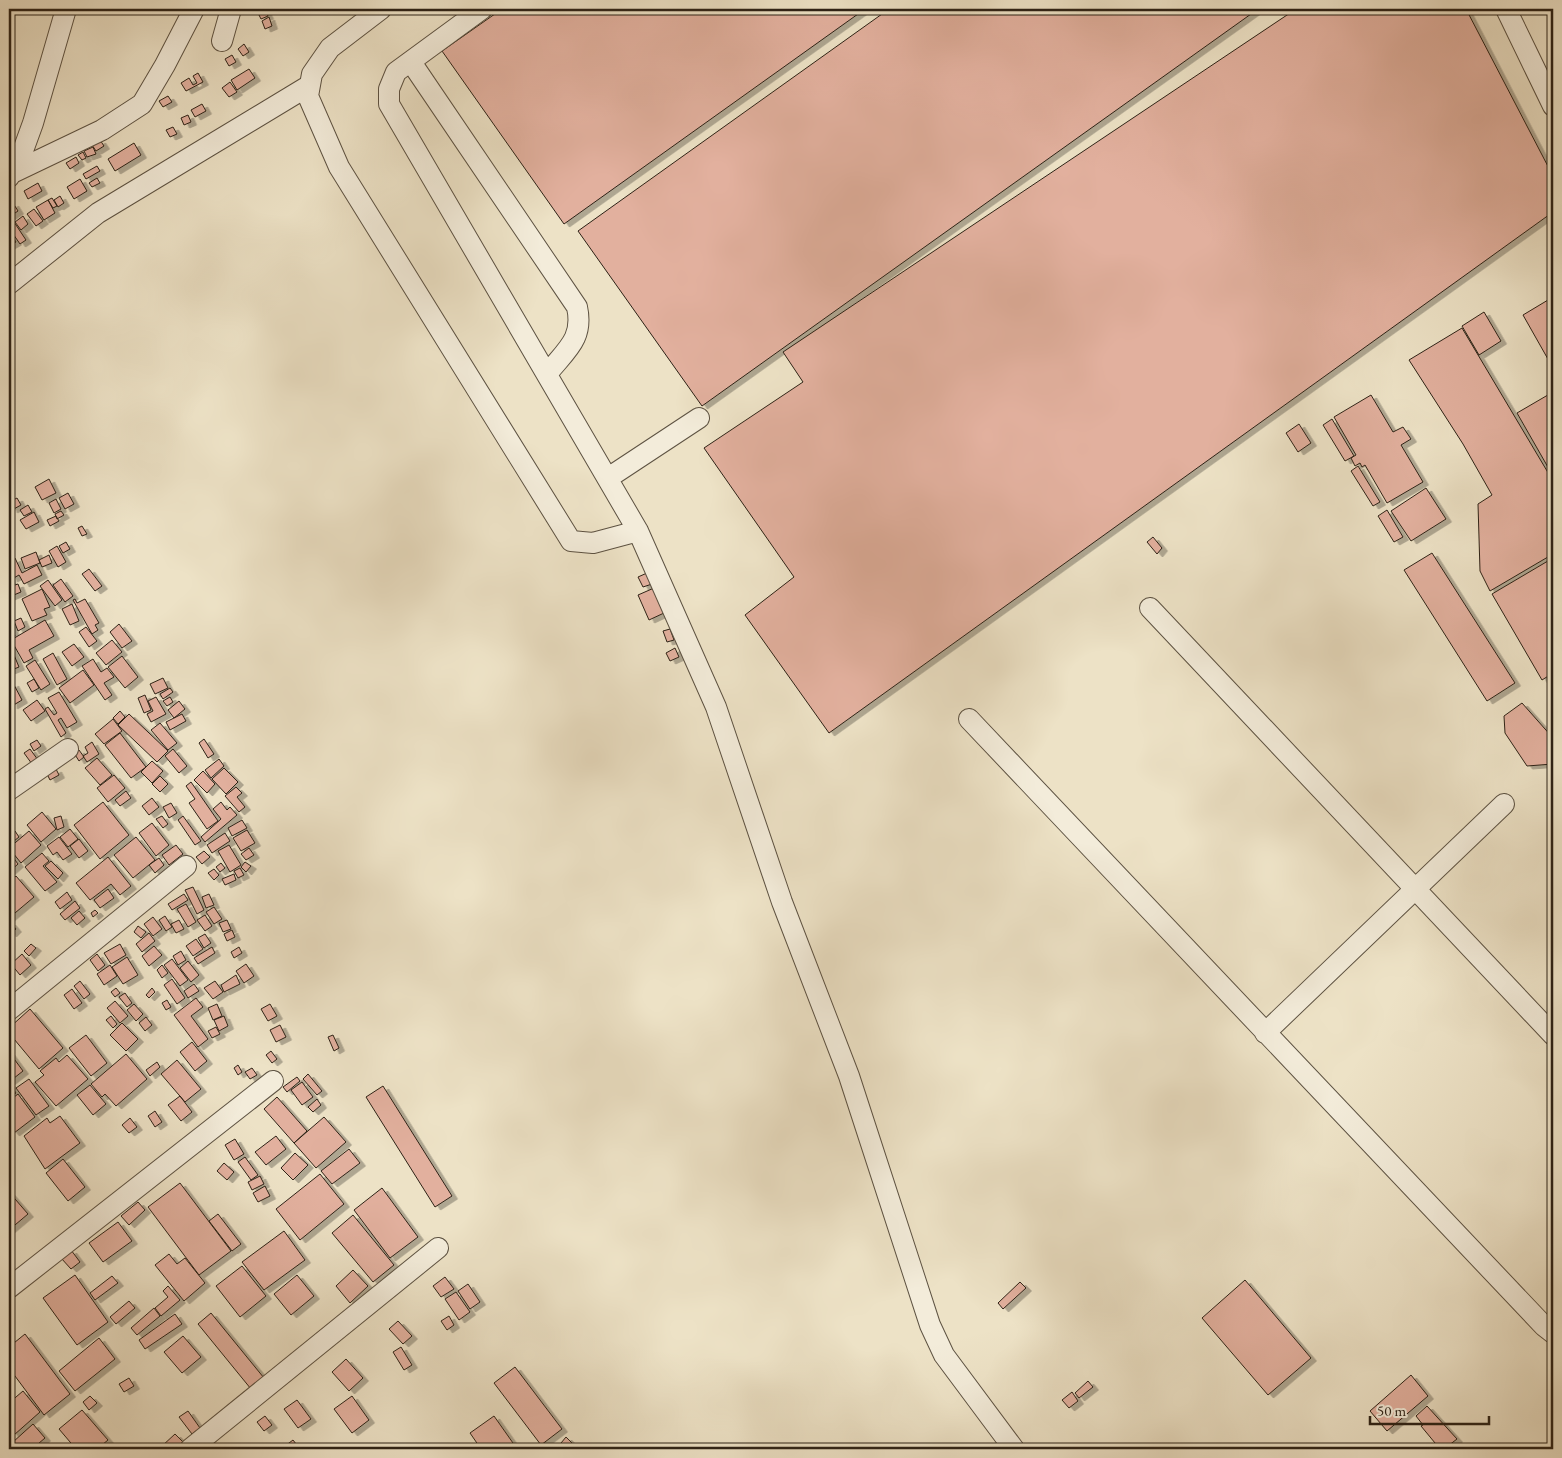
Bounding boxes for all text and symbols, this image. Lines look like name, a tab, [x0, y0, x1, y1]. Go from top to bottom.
scale bar	[1370, 1393, 1488, 1425]
text: 50 m	[1377, 1401, 1406, 1420]

